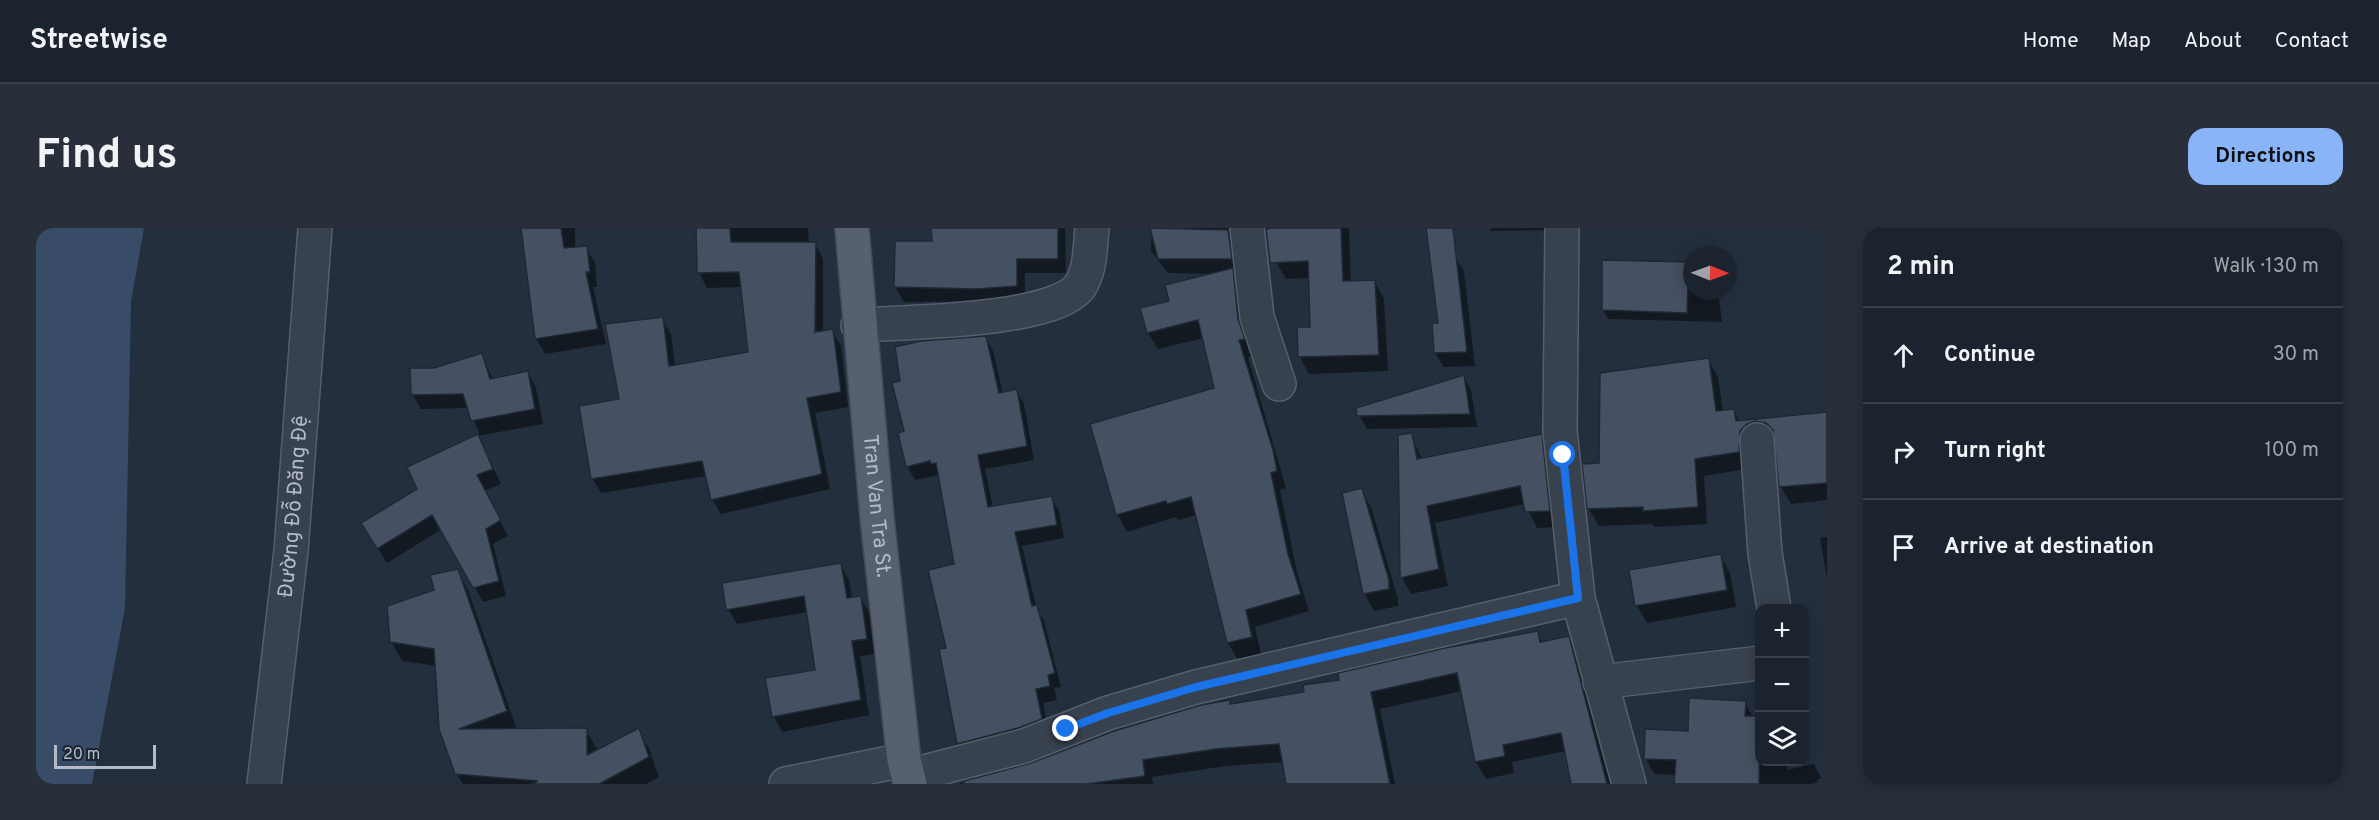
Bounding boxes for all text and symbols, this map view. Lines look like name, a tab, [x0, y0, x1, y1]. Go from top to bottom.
text: Streetwise	[30, 23, 168, 59]
text: Home	[2023, 28, 2079, 55]
text: Map	[2112, 28, 2151, 55]
text: About	[2184, 28, 2242, 55]
text: Contact	[2275, 28, 2349, 55]
button: Directions	[2188, 128, 2343, 185]
text: Find us	[36, 130, 177, 183]
north arrow	[1683, 246, 1737, 300]
text: 2 min	[1887, 251, 1955, 284]
text: Walk · 130 m	[2213, 254, 2319, 280]
icon: ahead	[1887, 339, 1920, 372]
text: Continue	[1944, 342, 2035, 369]
text: 30 m	[2273, 342, 2319, 368]
street label: Đường Đỗ Đăng Đệ	[272, 415, 315, 599]
street label: Tran Van Tra St.	[856, 433, 897, 579]
icon: right	[1887, 435, 1920, 468]
text: Turn right	[1944, 438, 2046, 465]
text: 100 m	[2264, 438, 2319, 464]
route start	[1549, 441, 1575, 467]
icon: arrive	[1887, 531, 1920, 564]
text: Arrive at destination	[1944, 534, 2154, 561]
map controls	[1755, 604, 1809, 766]
button: +	[1755, 604, 1809, 658]
button: −	[1755, 658, 1809, 712]
button: layers	[1755, 712, 1809, 766]
route end	[1052, 715, 1078, 741]
scale bar	[54, 742, 156, 770]
text: 20 m	[63, 745, 100, 765]

